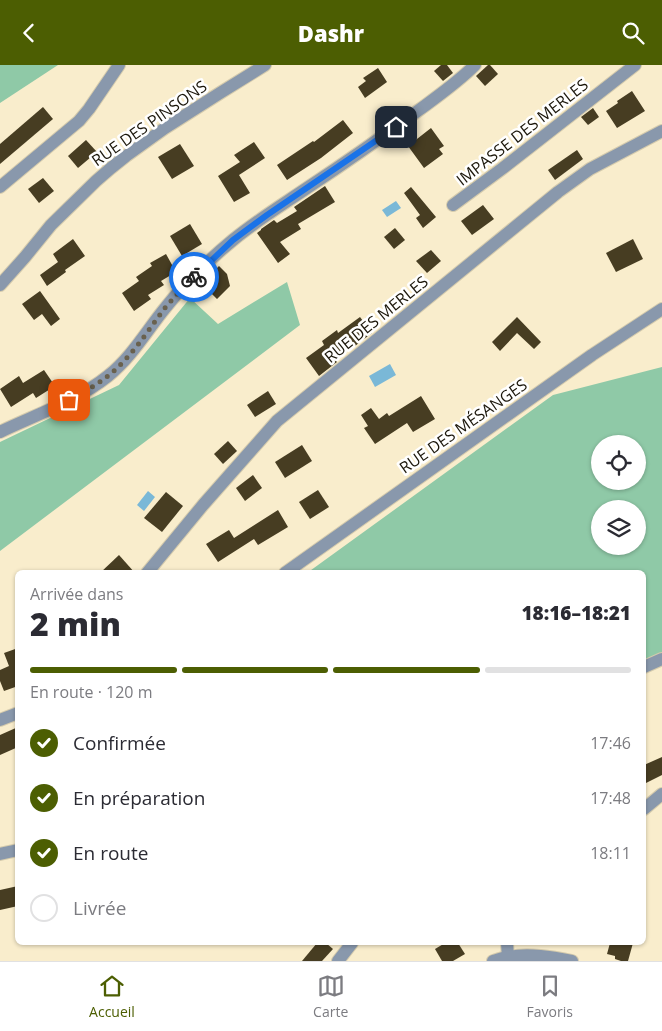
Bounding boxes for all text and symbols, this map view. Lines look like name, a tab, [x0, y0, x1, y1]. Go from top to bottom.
text: Dashr	[298, 18, 364, 48]
icon: back	[15, 19, 43, 47]
icon: search	[619, 19, 647, 47]
street label: IMPASSE DES MERLES	[451, 73, 593, 190]
street label: RUE DES PINSONS	[87, 75, 211, 171]
pin	[375, 106, 417, 148]
icon: home	[382, 113, 410, 141]
courier	[169, 252, 219, 302]
icon: bike	[180, 263, 208, 291]
street label: RUE DES MERLES	[320, 270, 433, 368]
street label: RUE DES MÉSANGES	[395, 373, 532, 478]
pin	[48, 379, 90, 421]
icon: bag	[55, 386, 83, 414]
map controls	[591, 435, 646, 555]
button: locate	[591, 435, 646, 490]
button: layers	[591, 500, 646, 555]
text: Arrivée dans	[30, 583, 123, 605]
text: 18:16–18:21	[521, 600, 631, 626]
text: 2 min	[30, 602, 121, 645]
text: En route · 120 m	[30, 681, 152, 703]
icon: check	[30, 729, 58, 757]
text: Confirmée	[73, 730, 166, 756]
text: 17:46	[590, 732, 631, 754]
icon: check	[30, 784, 58, 812]
text: En préparation	[73, 785, 205, 811]
text: 17:48	[590, 787, 631, 809]
icon: check	[30, 839, 58, 867]
text: En route	[73, 840, 148, 866]
text: 18:11	[590, 842, 631, 864]
text: Livrée	[73, 895, 126, 921]
tab: Accueil	[89, 972, 135, 1021]
tab: Carte	[313, 972, 348, 1021]
tab: Favoris	[527, 972, 573, 1021]

